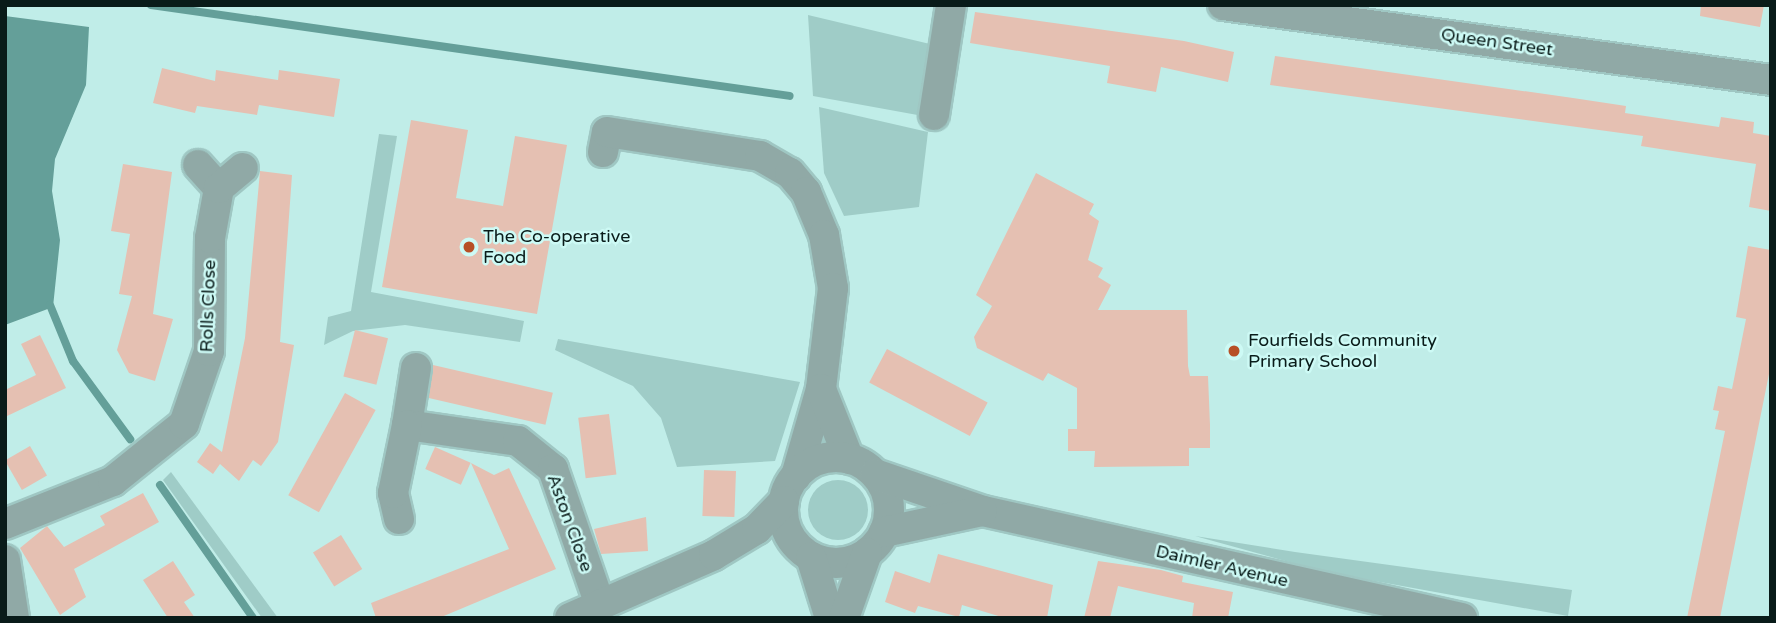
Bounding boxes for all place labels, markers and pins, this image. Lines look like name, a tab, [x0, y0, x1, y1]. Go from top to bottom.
place label: The Co-operative Food	[483, 226, 630, 268]
marker: The Co-operative Food	[461, 239, 477, 255]
place label: Fourfields Community Primary School	[1248, 330, 1437, 372]
marker: Fourfields Community Primary School	[1226, 343, 1242, 359]

